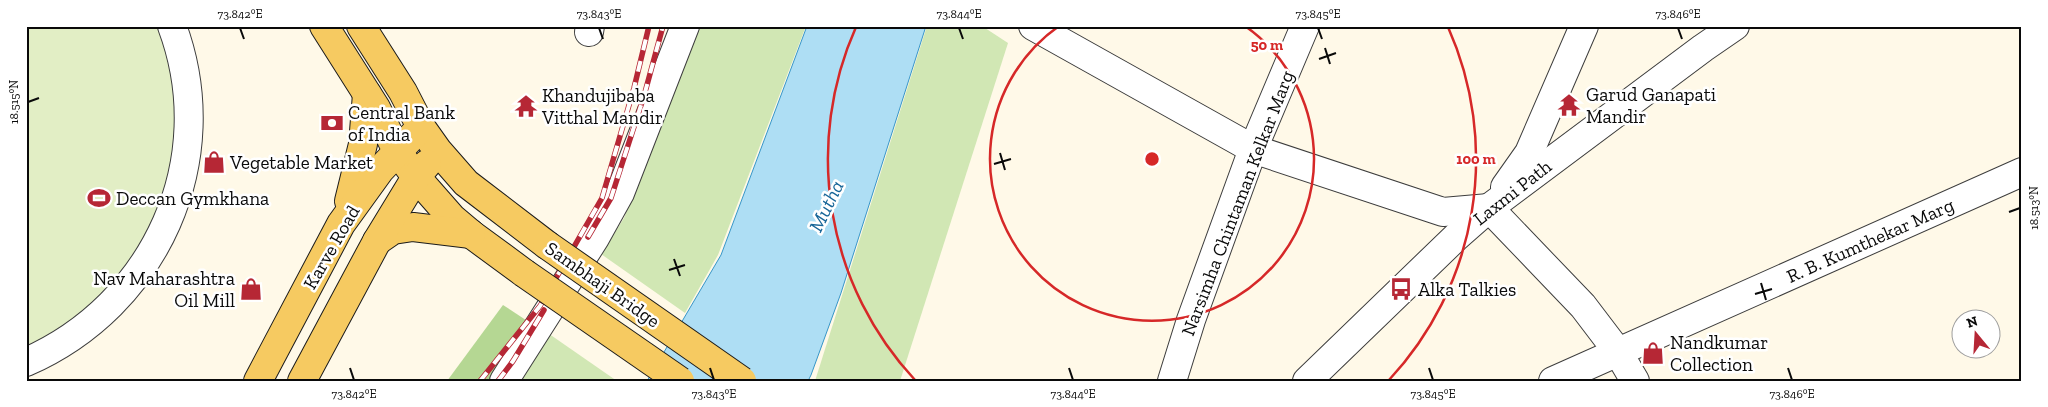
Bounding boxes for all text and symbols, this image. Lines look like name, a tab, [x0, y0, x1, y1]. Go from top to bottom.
text: 73.842°E	[218, 7, 262, 21]
text: 73.843°E	[577, 7, 621, 21]
text: 73.844°E	[936, 7, 982, 21]
text: 73.845°E	[1296, 7, 1340, 21]
text: 73.846°E	[1655, 7, 1701, 21]
text: 50 m	[1251, 36, 1283, 54]
street label: Narsimha Chintaman Kelkar Marg	[1176, 67, 1299, 339]
text: 18.515°N	[7, 80, 21, 124]
place label: Garud Ganapati Mandir	[1586, 83, 1716, 128]
place label: Khandujibaba Vitthal Mandir	[541, 84, 663, 129]
temple icon: Garud Ganapati Mandir	[1556, 92, 1582, 118]
temple icon: Khandujibaba Vitthal Mandir	[513, 93, 539, 119]
place label: Central Bank of India	[348, 101, 455, 146]
bank icon: Central Bank of India	[319, 110, 345, 136]
shop icon: Vegetable Market	[201, 149, 227, 175]
centre of rings	[1143, 150, 1161, 168]
text: 100 m	[1456, 150, 1496, 168]
place label: Vegetable Market	[229, 151, 373, 174]
street label: Laxmi Path	[1469, 154, 1556, 230]
water label: Mutha	[803, 176, 849, 236]
sports icon: Deccan Gymkhana	[86, 185, 112, 211]
text: 18.513°N	[2027, 186, 2041, 230]
place label: Deccan Gymkhana	[116, 187, 269, 210]
street label: R. B. Kumthekar Marg	[1783, 193, 1958, 288]
street label: Karve Road	[298, 201, 365, 293]
street label: Sambhaji Bridge	[541, 236, 665, 332]
place label: Nav Maharashtra Oil Mill	[93, 267, 235, 312]
shop icon: Nav Maharashtra Oil Mill	[238, 276, 264, 302]
bus stop icon: Alka Talkies	[1388, 276, 1414, 302]
place label: Alka Talkies	[1418, 278, 1516, 301]
north arrow	[1950, 310, 2000, 360]
text: N	[1964, 312, 1980, 332]
place label: Nandkumar Collection	[1670, 331, 1768, 376]
shop icon: Nandkumar Collection	[1640, 340, 1666, 366]
text: 73.842°E	[332, 387, 376, 401]
text: 73.843°E	[692, 387, 736, 401]
text: 73.844°E	[1050, 387, 1096, 401]
text: 73.845°E	[1411, 387, 1455, 401]
text: 73.846°E	[1769, 387, 1815, 401]

